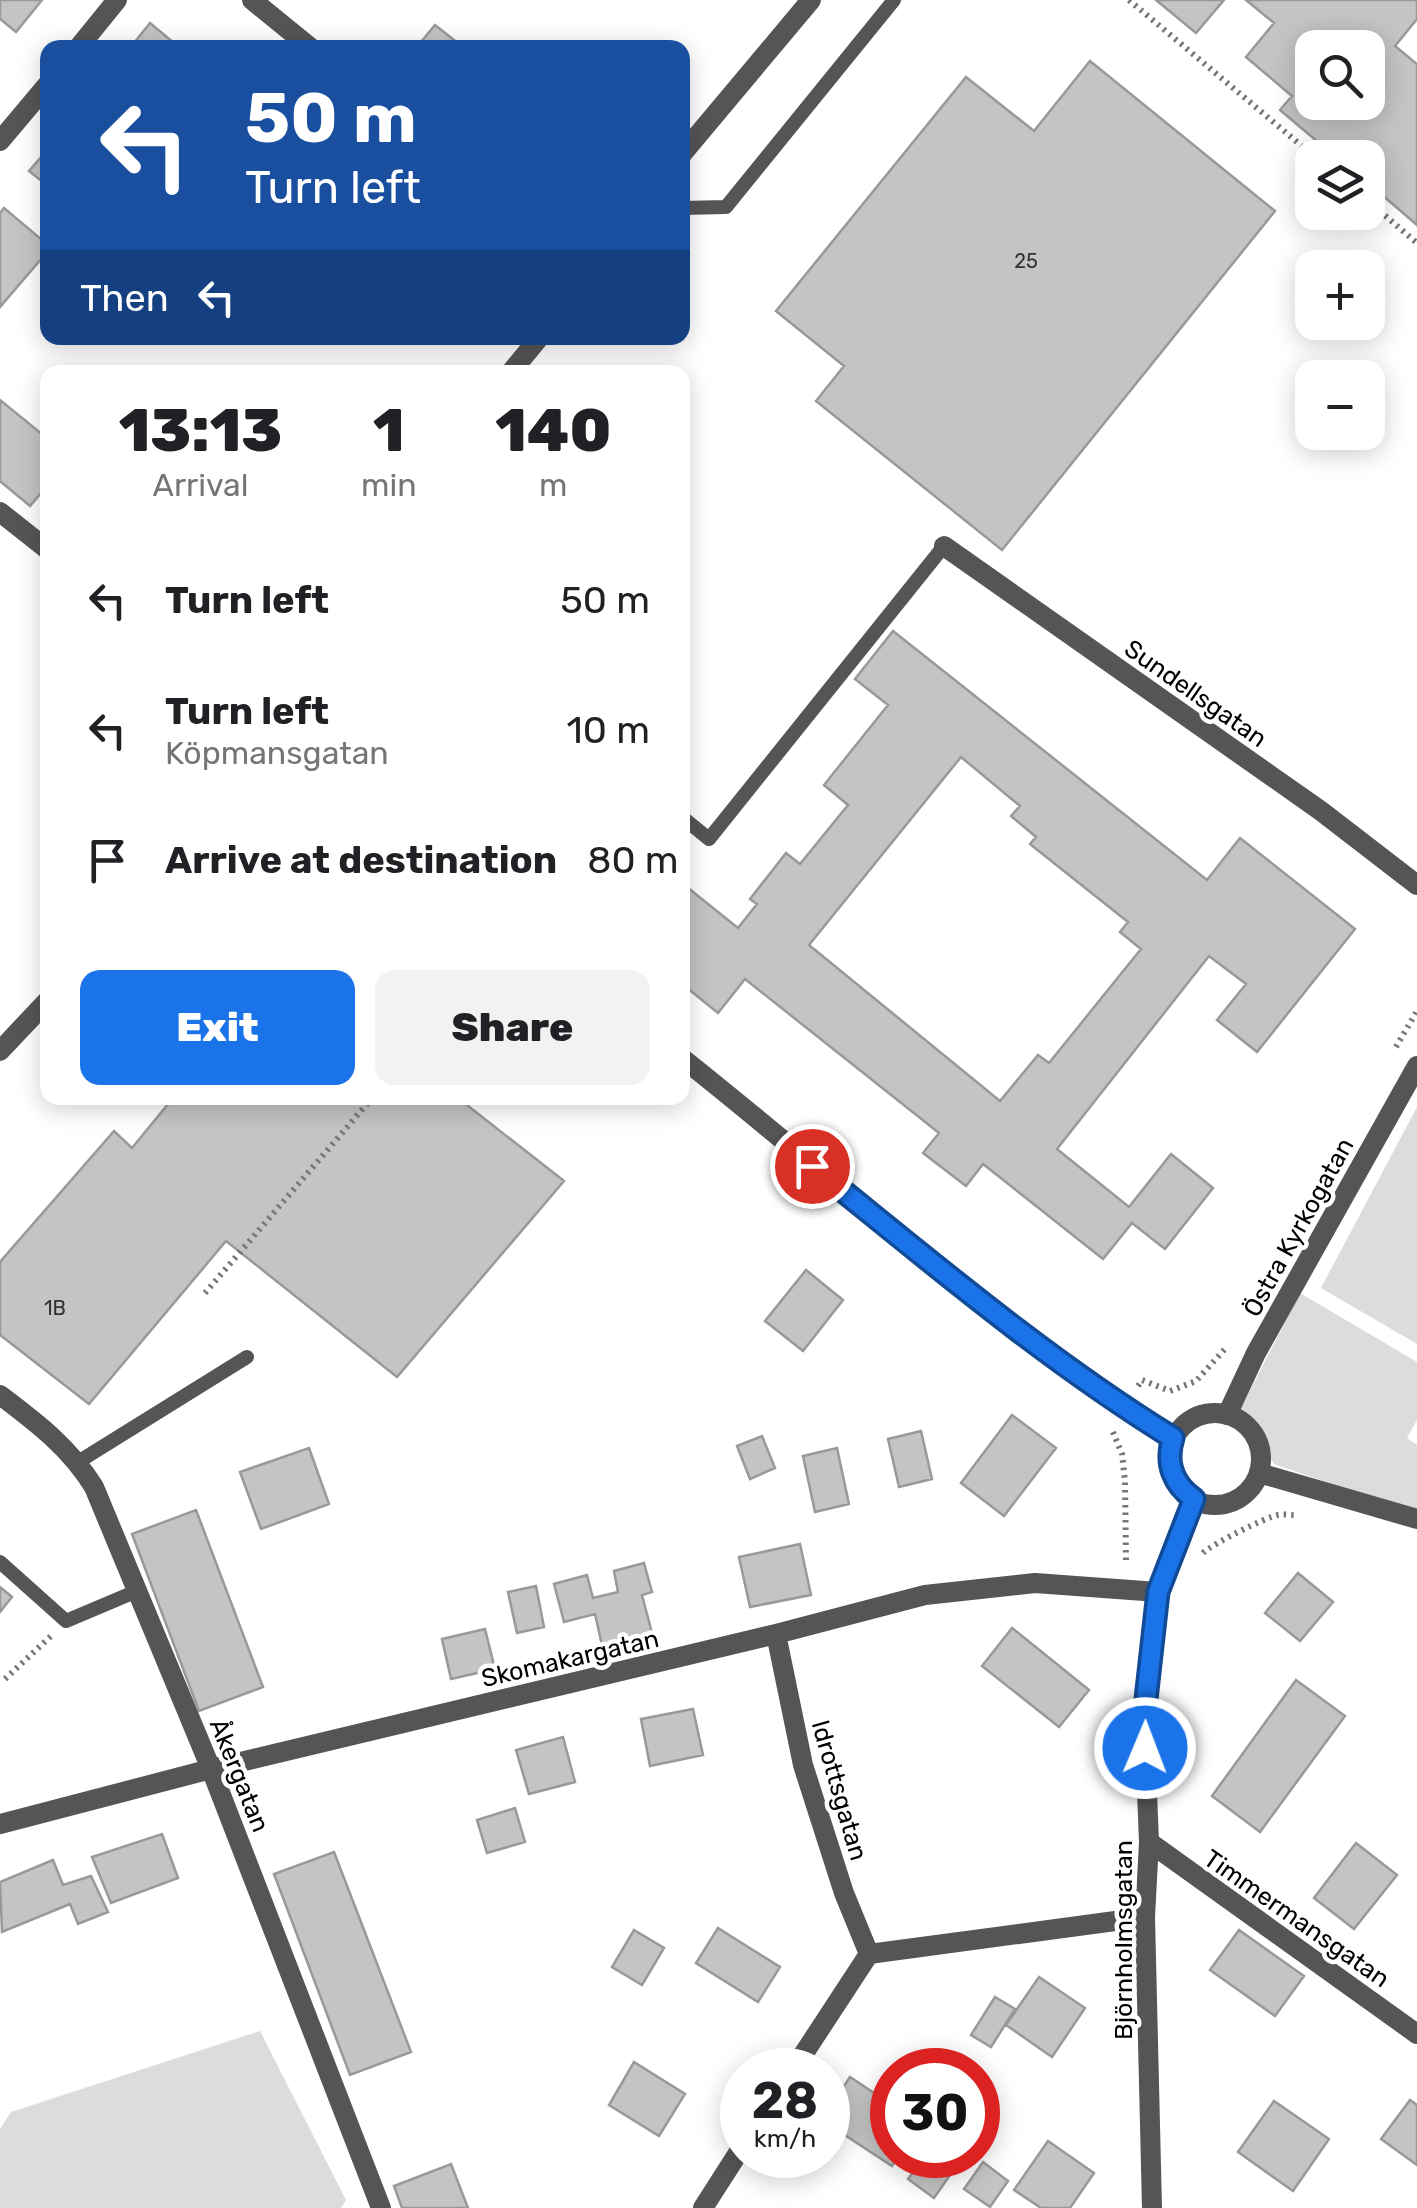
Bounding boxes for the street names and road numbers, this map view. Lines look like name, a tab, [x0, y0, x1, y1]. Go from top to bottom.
street label: Sundellsgatan	[1119, 634, 1272, 753]
street label: Östra Kyrkogatan	[1237, 1133, 1360, 1322]
street label: Skomakargatan	[479, 1624, 662, 1693]
street label: Åkergatan	[204, 1714, 275, 1836]
street label: Idrottsgatan	[806, 1717, 873, 1864]
street label: Björnholmsgatan	[1109, 1840, 1138, 2040]
street label: Timmermansgatan	[1198, 1844, 1395, 1993]

